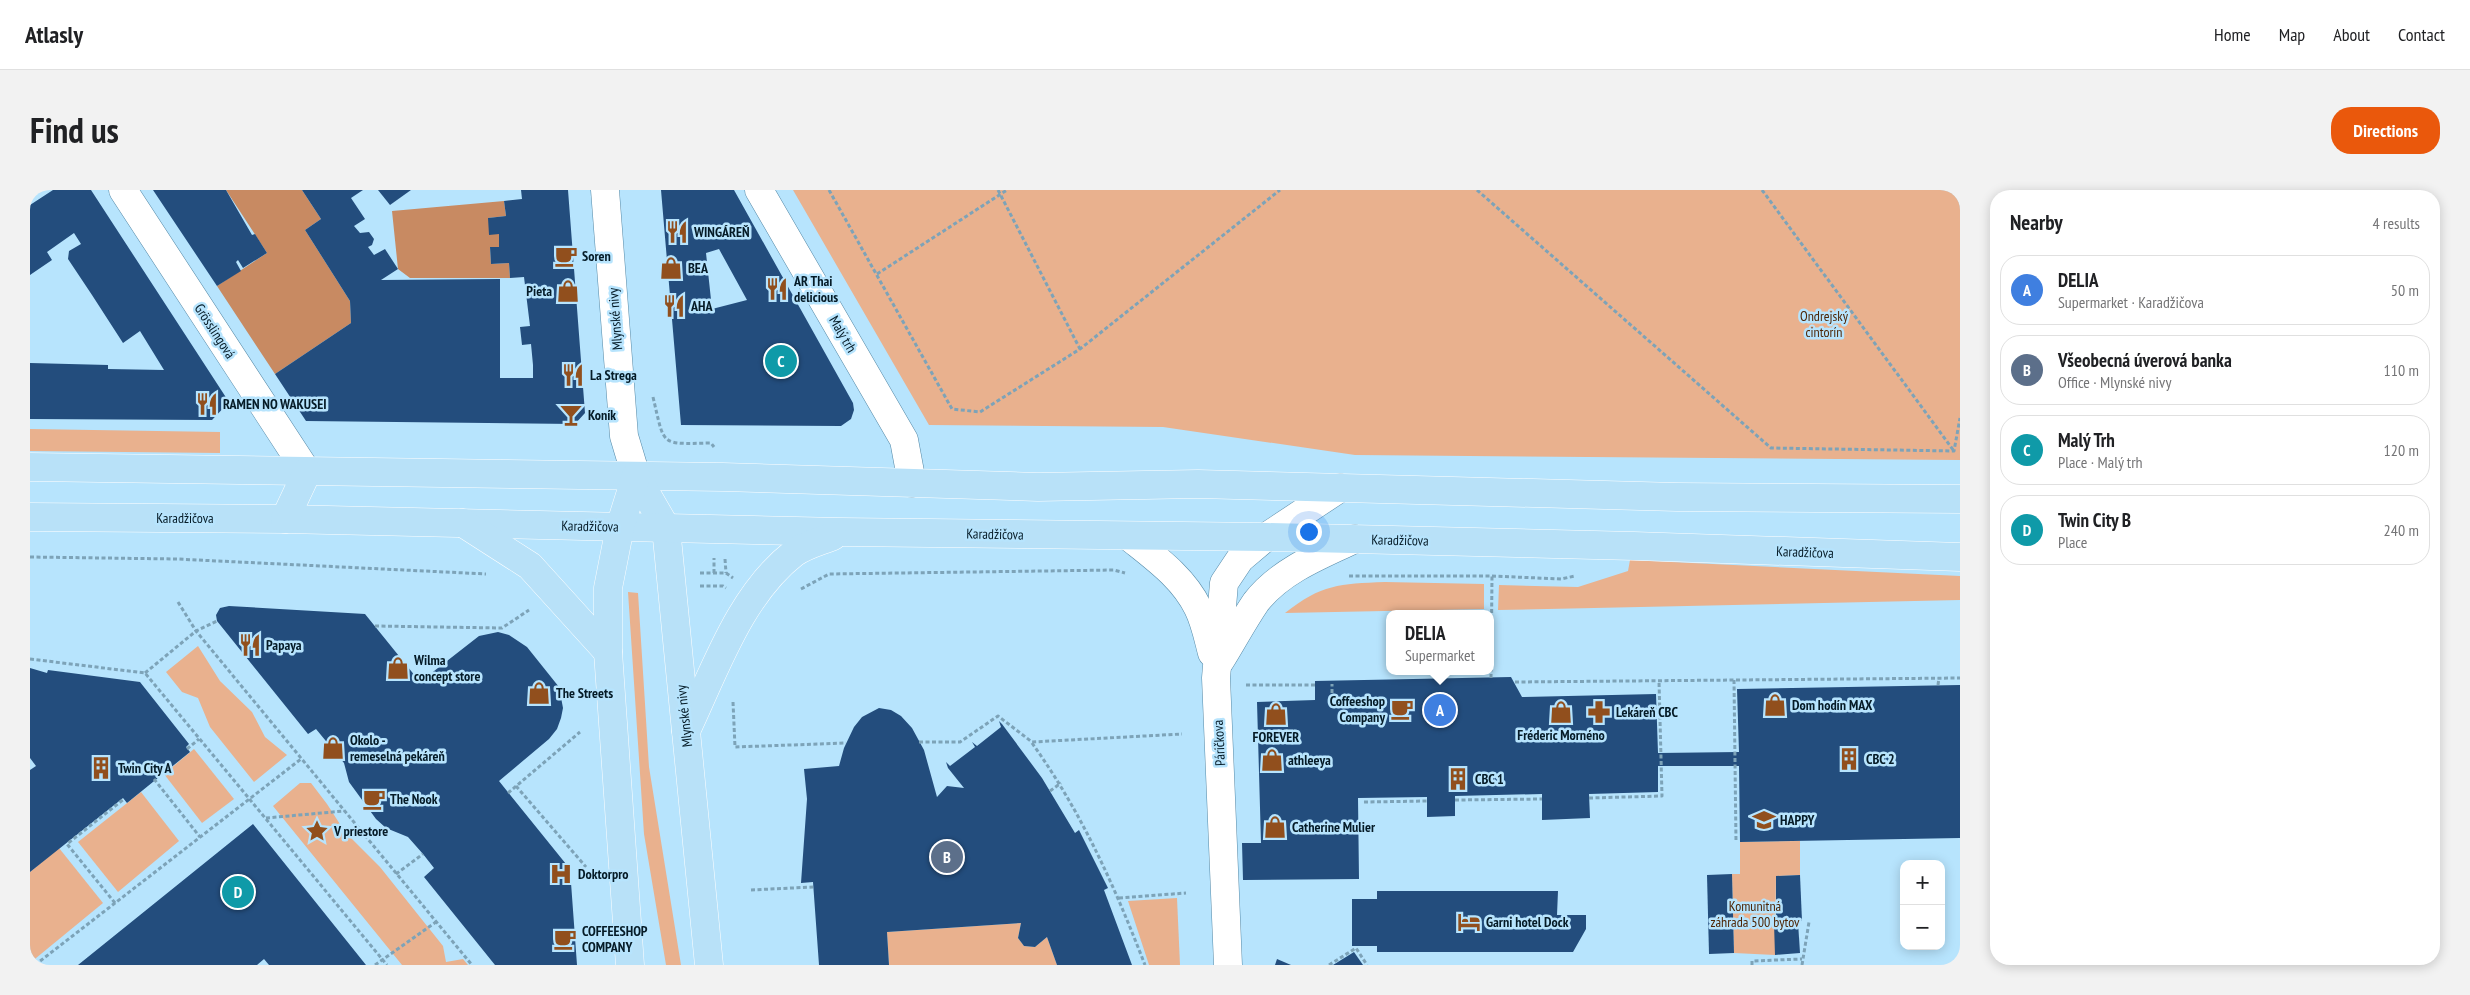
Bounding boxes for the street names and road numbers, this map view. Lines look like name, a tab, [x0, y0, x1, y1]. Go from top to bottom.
street label: Mlynské nivy	[604, 287, 626, 351]
street label: Grösslingová	[191, 300, 239, 362]
street label: Malý trh	[825, 312, 861, 356]
street label: Karadžičova	[156, 509, 214, 527]
street label: Karadžičova	[561, 516, 619, 536]
street label: Karadžičova	[966, 524, 1024, 544]
street label: Karadžičova	[1371, 530, 1429, 550]
street label: Karadžičova	[1776, 542, 1834, 562]
street label: Mlynské nivy	[672, 683, 696, 748]
street label: Páričkova	[1209, 720, 1229, 766]

